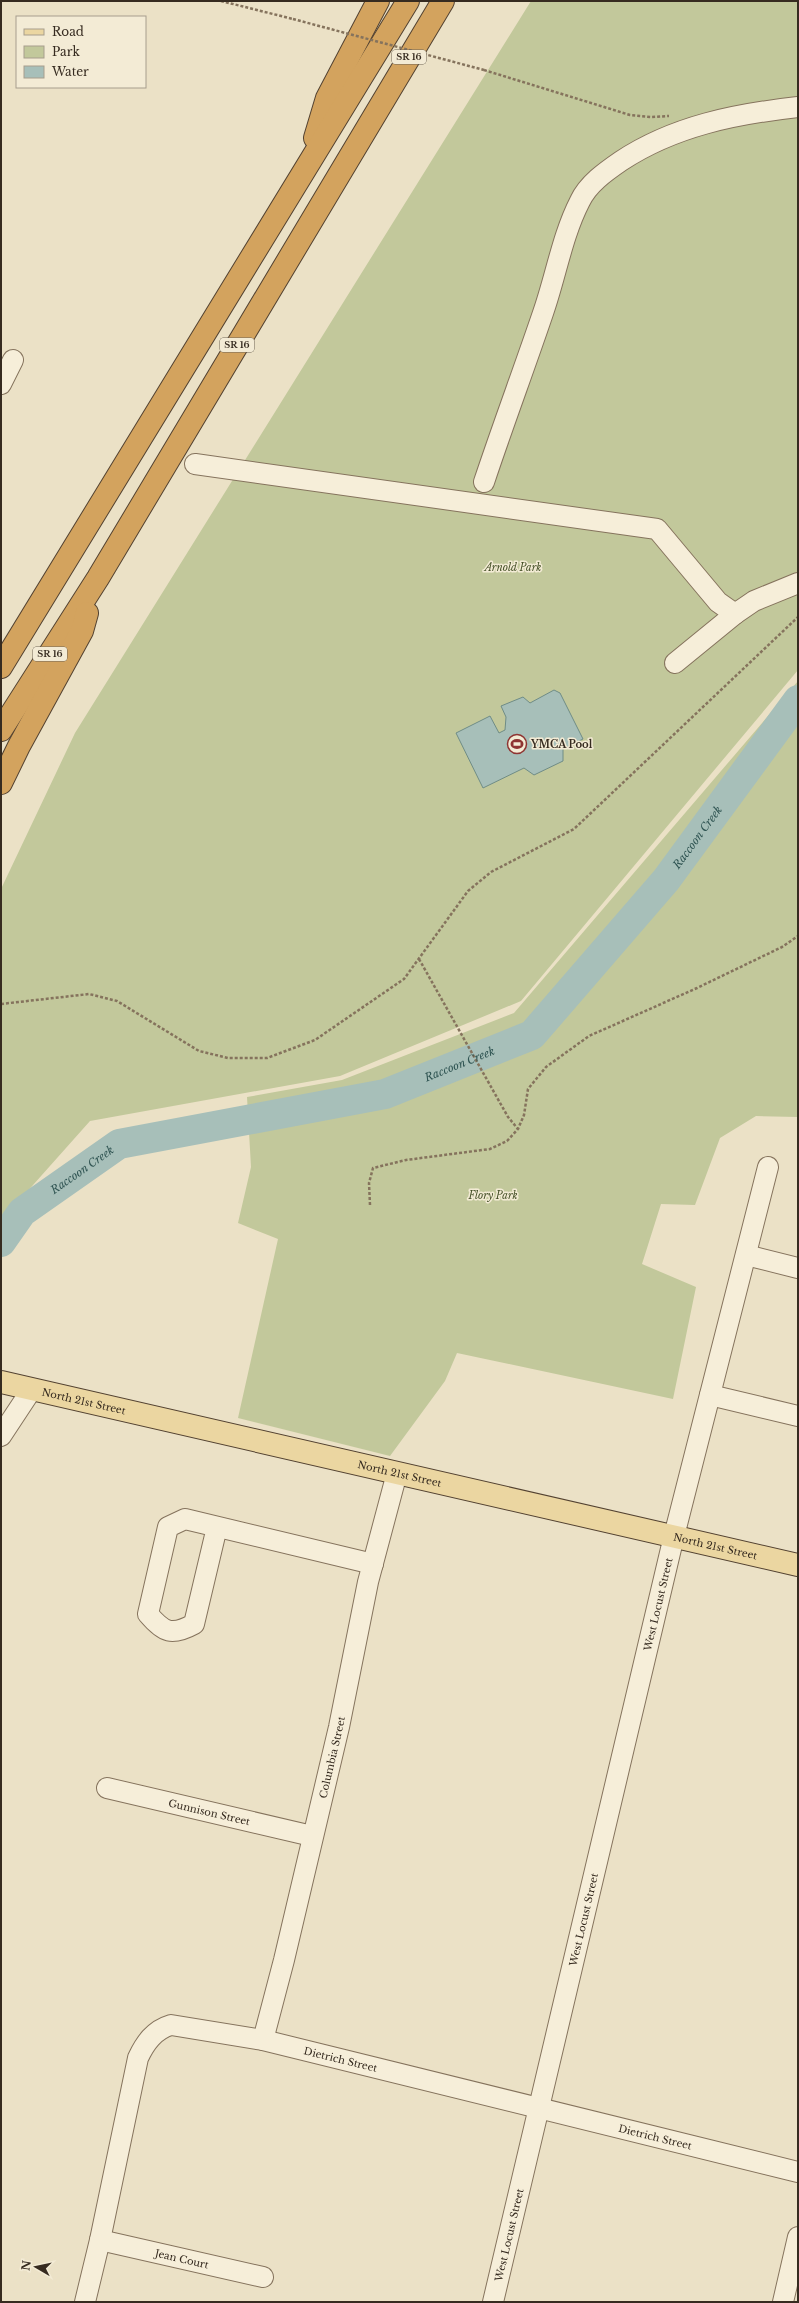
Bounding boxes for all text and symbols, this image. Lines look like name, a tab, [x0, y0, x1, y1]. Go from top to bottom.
legend	[16, 16, 146, 88]
text: Road	[52, 24, 84, 39]
text: Park	[52, 44, 80, 59]
road number: SR 16	[392, 50, 426, 64]
text: Water	[51, 64, 89, 79]
road number: SR 16	[220, 338, 254, 352]
park label: Arnold Park	[483, 561, 541, 574]
road number: SR 16	[33, 647, 67, 661]
sports icon: YMCA Pool	[506, 733, 528, 755]
place label: YMCA Pool	[530, 738, 593, 751]
water label: Raccoon Creek	[669, 803, 725, 872]
water label: Raccoon Creek	[422, 1044, 497, 1085]
water label: Raccoon Creek	[47, 1143, 117, 1197]
park label: Flory Park	[467, 1189, 518, 1202]
street label: North 21st Street	[41, 1386, 127, 1417]
street label: North 21st Street	[356, 1458, 443, 1490]
street label: North 21st Street	[672, 1531, 759, 1562]
street label: West Locust Street	[641, 1556, 676, 1653]
street label: Columbia Street	[316, 1715, 348, 1800]
street label: Gunnison Street	[167, 1797, 252, 1828]
street label: West Locust Street	[566, 1872, 601, 1968]
street label: Dietrich Street	[302, 2044, 379, 2075]
street label: Dietrich Street	[617, 2122, 693, 2153]
street label: West Locust Street	[492, 2187, 527, 2284]
street label: Jean Court	[152, 2246, 210, 2272]
north arrow	[16, 2247, 56, 2287]
text: N	[18, 2259, 34, 2272]

